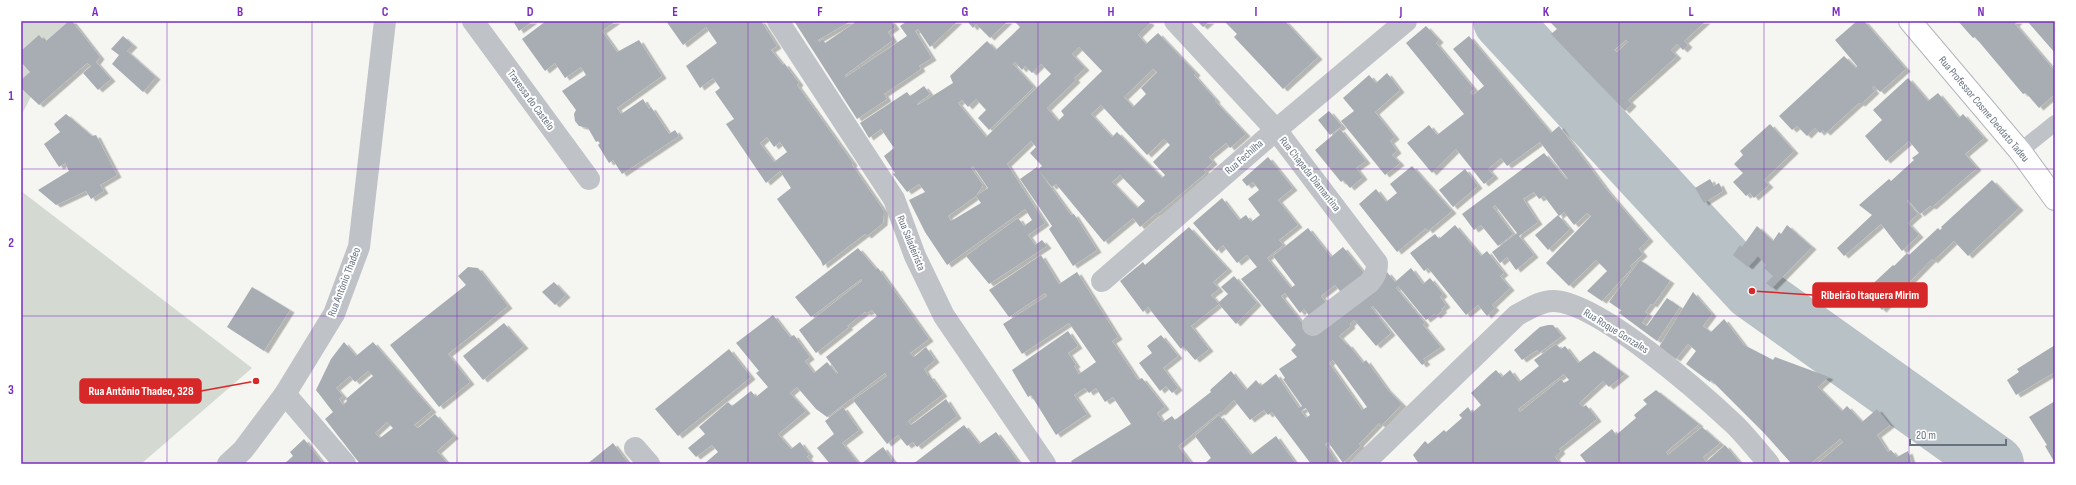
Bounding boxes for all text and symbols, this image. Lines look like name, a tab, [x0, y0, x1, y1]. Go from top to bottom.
text: A	[91, 4, 99, 20]
text: B	[237, 4, 243, 20]
text: C	[382, 4, 389, 20]
text: D	[527, 4, 534, 20]
text: E	[672, 4, 678, 20]
text: F	[817, 4, 823, 20]
text: G	[962, 4, 969, 20]
text: H	[1108, 4, 1115, 20]
text: I	[1255, 4, 1258, 20]
text: J	[1399, 4, 1403, 20]
text: K	[1543, 4, 1550, 20]
text: L	[1688, 4, 1694, 20]
text: M	[1832, 4, 1840, 20]
text: N	[1978, 4, 1985, 20]
street label: Rua Professor Cosme Deodato Tadeu	[1936, 54, 2032, 165]
street label: Travessa do Castelo	[505, 67, 558, 133]
text: 1	[8, 88, 14, 104]
street label: Rua Chapada Diamantina	[1277, 134, 1343, 214]
street label: Rua Fechilha	[1222, 137, 1266, 177]
street label: Rua Saladeirista	[894, 213, 928, 273]
text: 2	[8, 235, 14, 251]
street label: Rua Antônio Thadeo	[325, 245, 363, 318]
callout: Ribeirão Itaquera Mirim	[1813, 283, 1927, 307]
text: Ribeirão Itaquera Mirim	[1821, 288, 1919, 303]
street label: Rua Roque Gonzales	[1581, 306, 1651, 356]
callout: Rua Antônio Thadeo, 328	[80, 379, 201, 403]
text: 3	[8, 382, 14, 398]
text: Rua Antônio Thadeo, 328	[88, 384, 194, 399]
scale bar	[1910, 421, 2006, 447]
text: 20 m	[1916, 428, 1936, 443]

